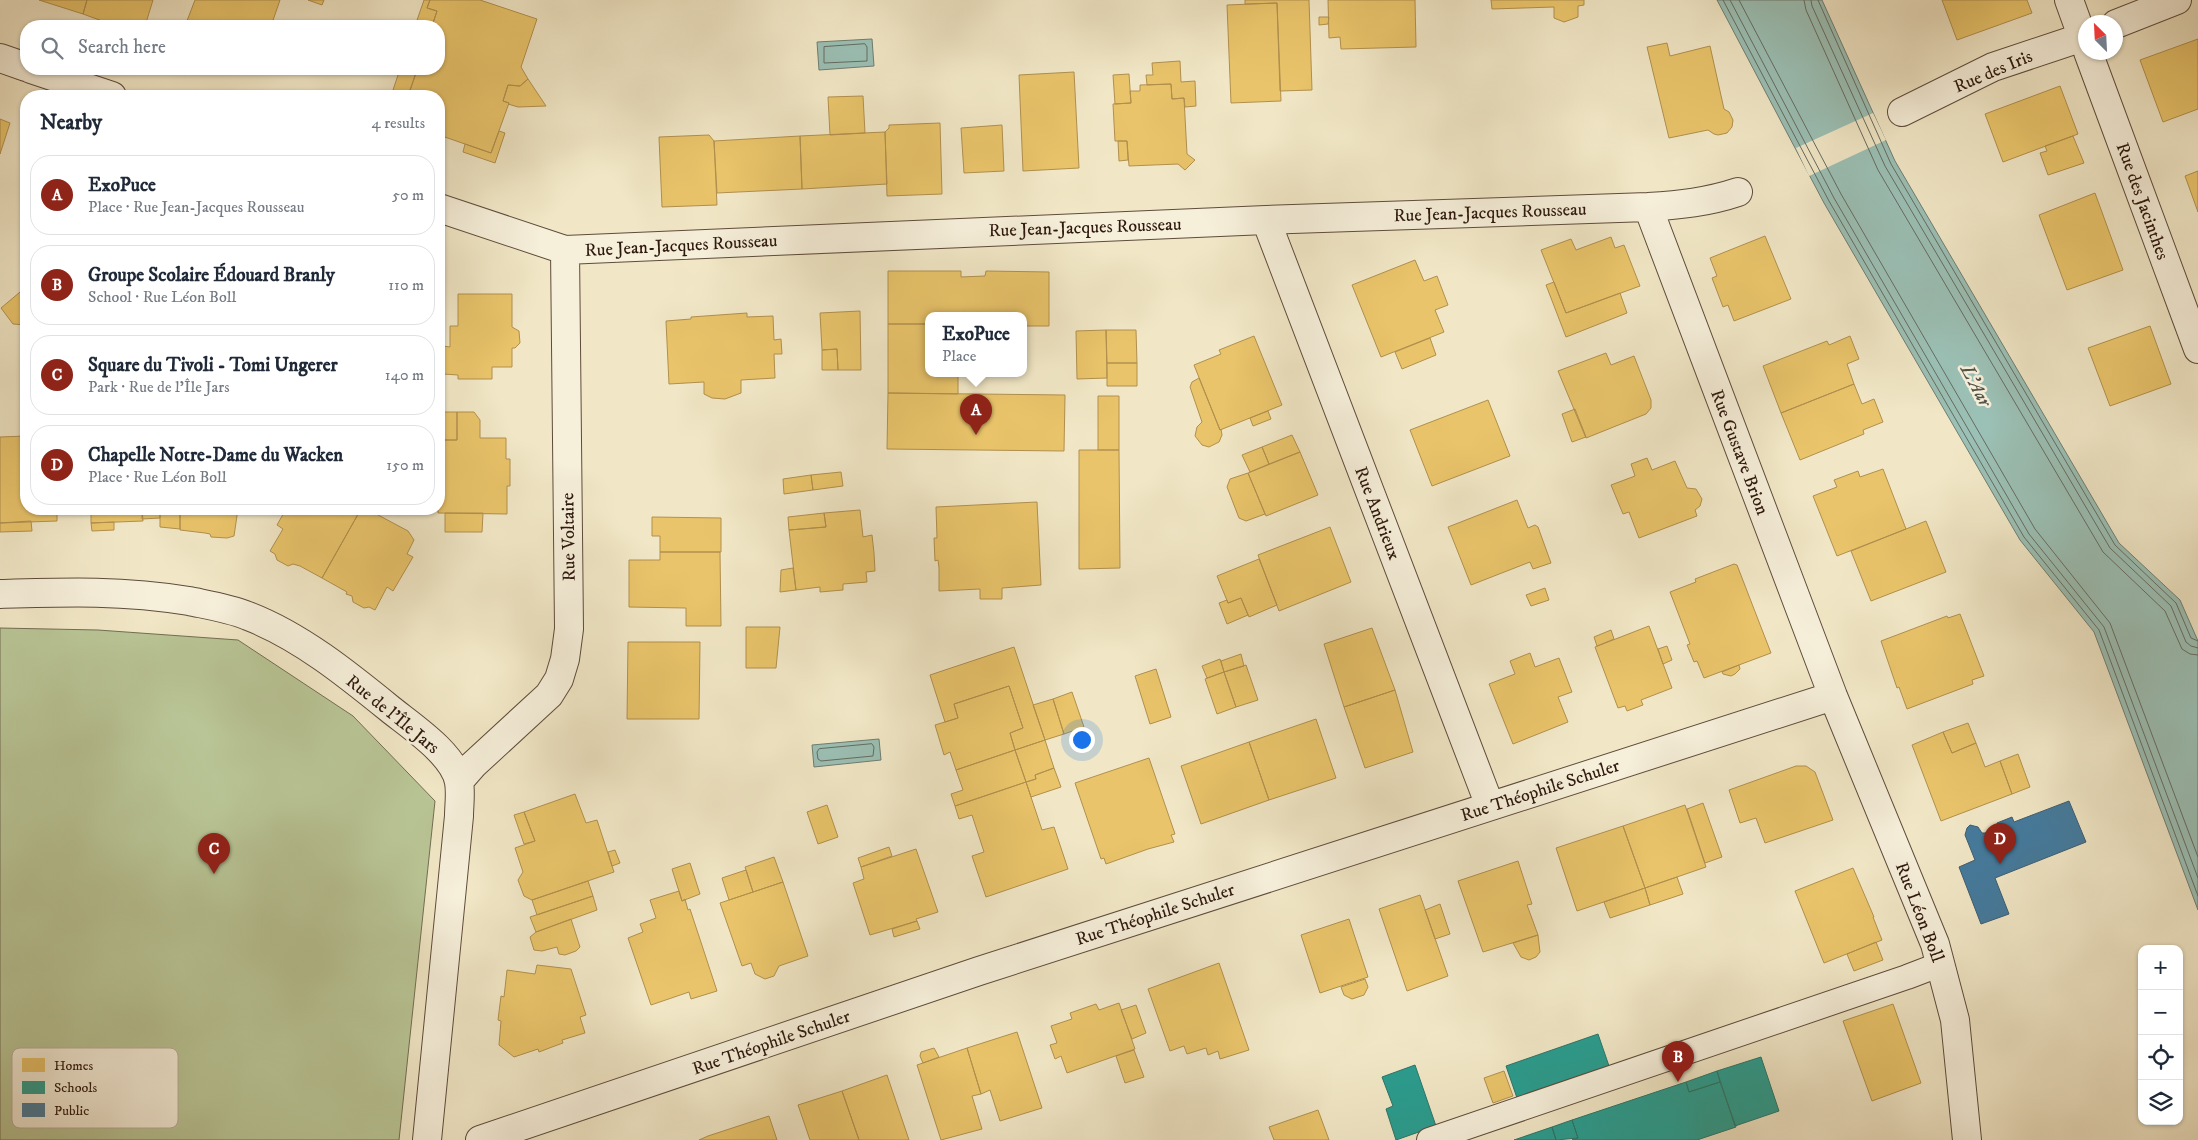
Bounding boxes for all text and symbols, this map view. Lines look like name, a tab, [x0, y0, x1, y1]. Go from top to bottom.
north arrow	[2078, 15, 2123, 60]
search box	[20, 20, 445, 75]
icon: search	[38, 34, 66, 62]
text: Search here	[78, 36, 166, 59]
street label: Rue des Iris	[1951, 46, 2036, 98]
text: Nearby	[40, 110, 102, 136]
text: 4 results	[372, 113, 425, 133]
street label: Rue des Jacinthes	[2111, 140, 2173, 263]
text: ExoPuce	[88, 174, 156, 197]
text: A	[52, 185, 62, 205]
text: 50 m	[392, 185, 424, 205]
text: Place · Rue Jean-Jacques Rousseau	[88, 197, 305, 217]
street label: Rue Jean-Jacques Rousseau	[1393, 199, 1587, 227]
street label: Rue Jean-Jacques Rousseau	[988, 214, 1182, 242]
street label: Rue Jean-Jacques Rousseau	[584, 230, 778, 262]
text: Groupe Scolaire Édouard Branly	[88, 264, 335, 287]
text: B	[52, 275, 62, 295]
text: 110 m	[388, 275, 424, 295]
text: School · Rue Léon Boll	[88, 287, 236, 307]
popup	[925, 312, 1027, 377]
text: ExoPuce	[942, 323, 1010, 346]
text: Place	[942, 346, 976, 366]
text: Square du Tivoli - Tomi Ungerer	[88, 354, 338, 377]
water label: L'Aar	[1955, 360, 1997, 413]
text: C	[52, 365, 62, 385]
text: 140 m	[385, 365, 424, 385]
text: Park · Rue de l'Île Jars	[88, 377, 230, 397]
street label: Rue Gustave Brion	[1705, 387, 1773, 519]
pin: A	[960, 394, 992, 435]
text: Chapelle Notre-Dame du Wacken	[88, 444, 343, 467]
text: D	[51, 455, 63, 475]
text: 150 m	[386, 455, 424, 475]
street label: Rue Andrieux	[1349, 464, 1405, 563]
text: Place · Rue Léon Boll	[88, 467, 227, 487]
street label: Rue Voltaire	[557, 492, 581, 581]
street label: Rue de l'Île Jars	[341, 671, 443, 759]
your location	[1069, 727, 1095, 753]
street label: Rue Théophile Schuler	[1458, 755, 1623, 827]
pin: D	[1984, 823, 2016, 864]
pin: C	[198, 833, 230, 874]
street label: Rue Léon Boll	[1890, 859, 1948, 966]
street label: Rue Théophile Schuler	[1073, 879, 1238, 951]
map controls	[2138, 945, 2183, 1125]
button: +	[2138, 945, 2183, 990]
button: −	[2138, 990, 2183, 1035]
street label: Rue Théophile Schuler	[689, 1005, 853, 1080]
button: locate	[2138, 1035, 2183, 1080]
pin: B	[1662, 1041, 1694, 1082]
legend	[12, 1048, 178, 1128]
text: Homes	[54, 1057, 94, 1075]
text: Schools	[54, 1079, 97, 1097]
button: layers	[2138, 1080, 2183, 1125]
text: Public	[54, 1102, 89, 1120]

